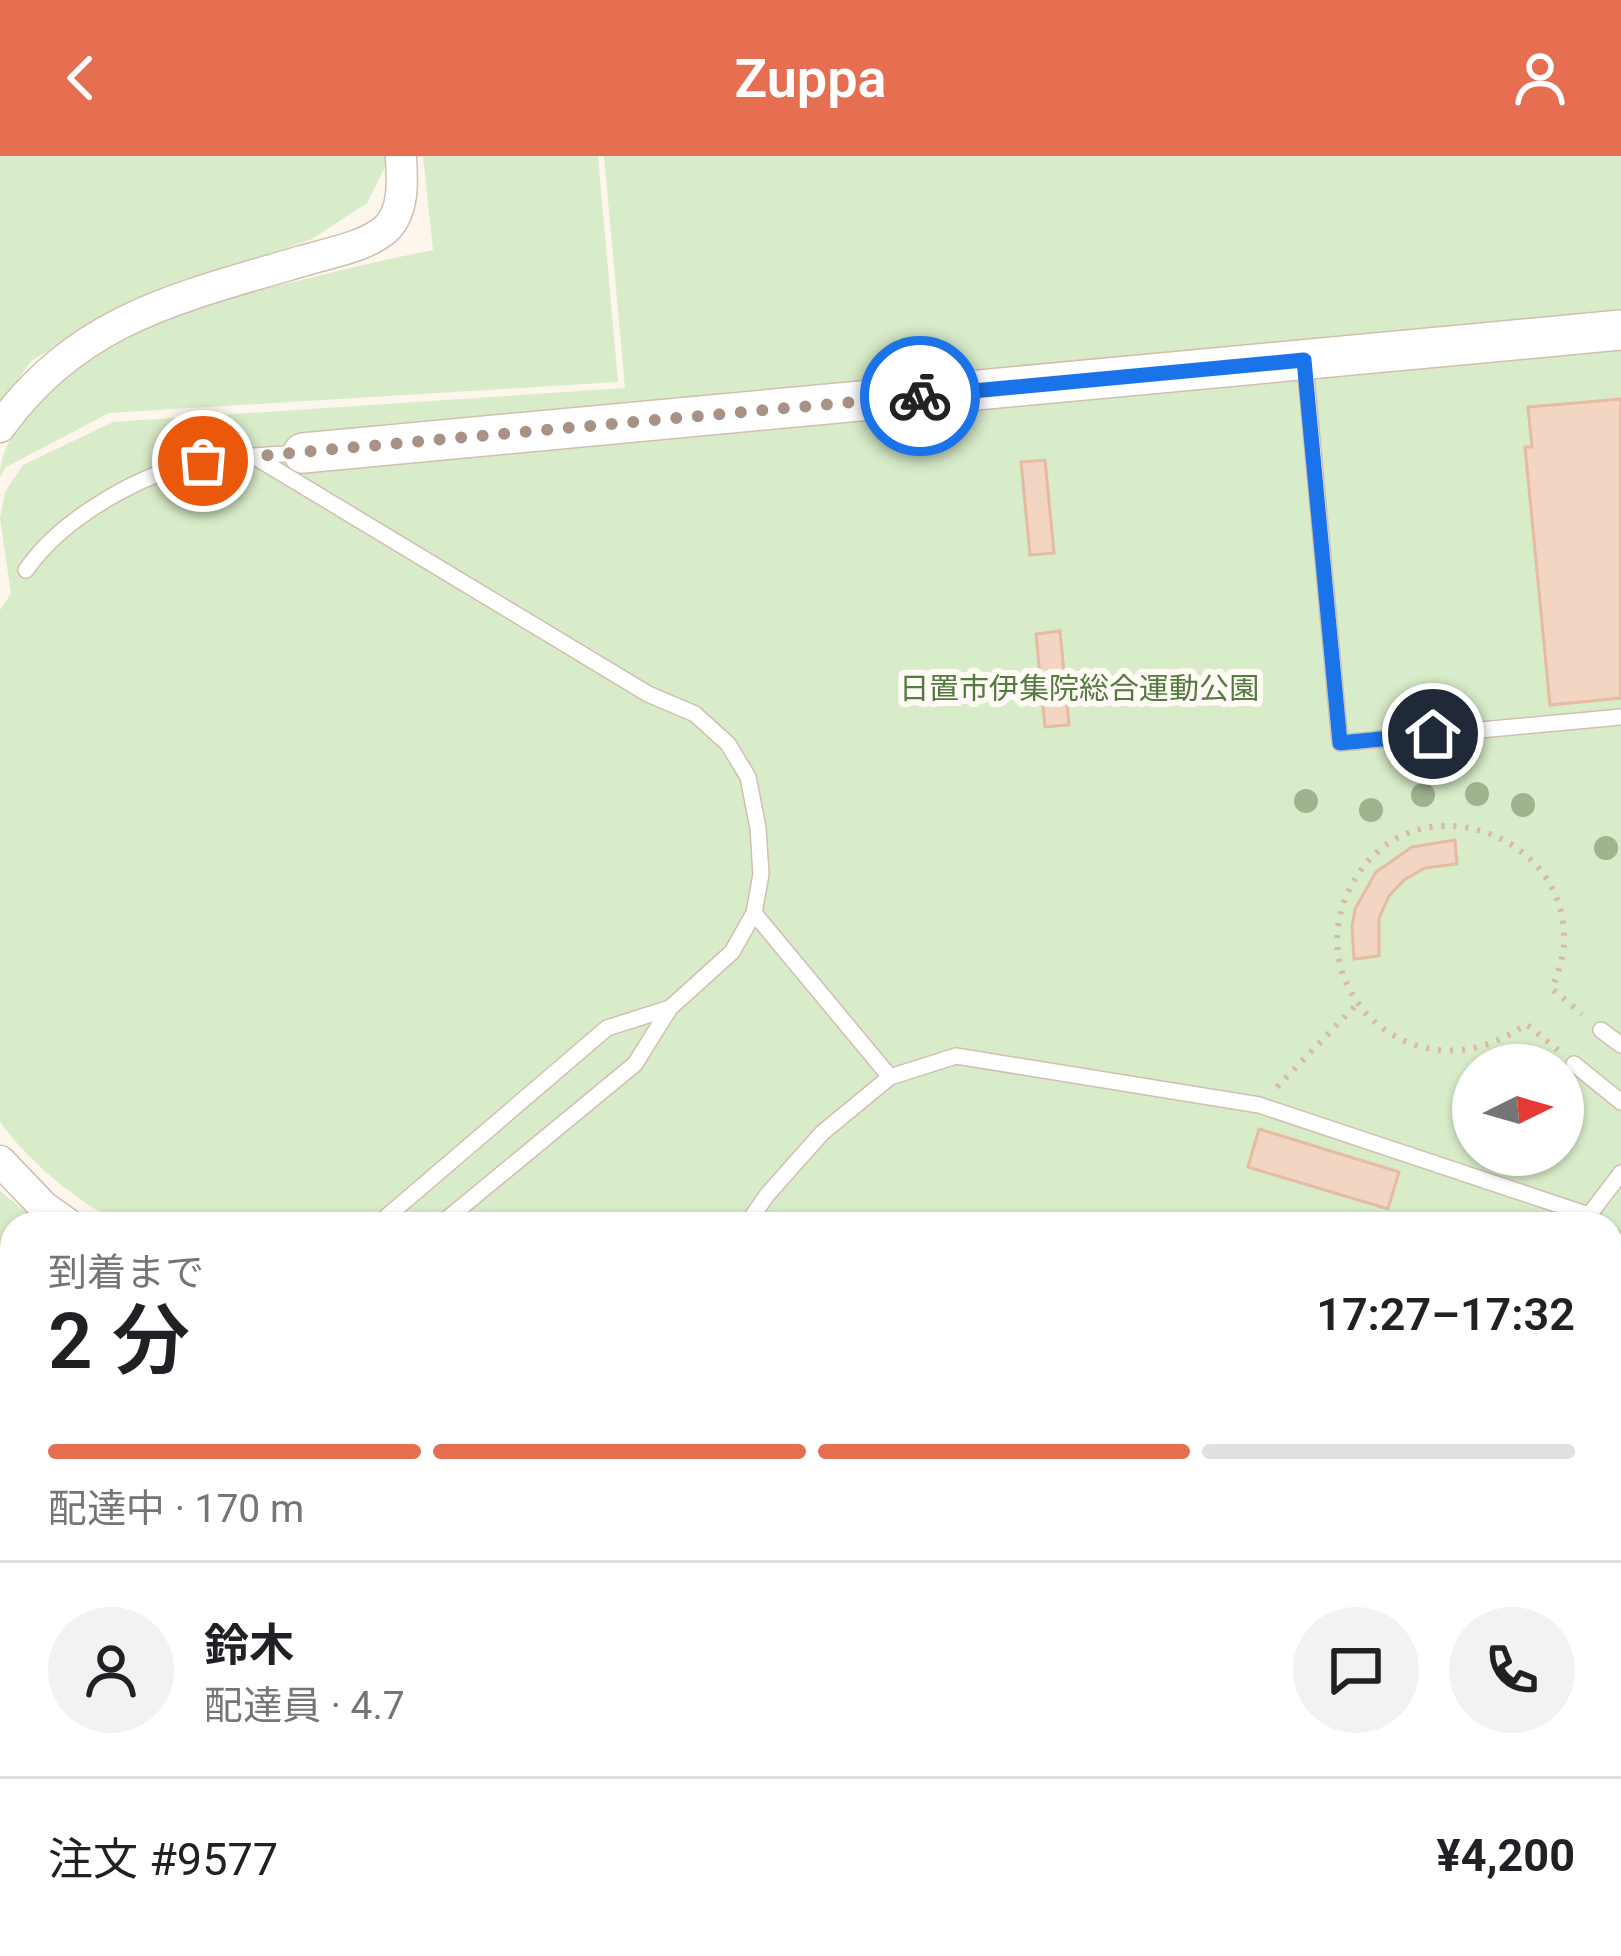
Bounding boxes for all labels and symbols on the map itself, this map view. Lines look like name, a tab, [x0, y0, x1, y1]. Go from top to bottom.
courier	[860, 336, 980, 456]
pin	[152, 410, 254, 512]
park label: 日置市伊集院総合運動公園	[899, 671, 1259, 706]
pin	[1382, 683, 1484, 785]
north arrow	[1452, 1044, 1584, 1176]

